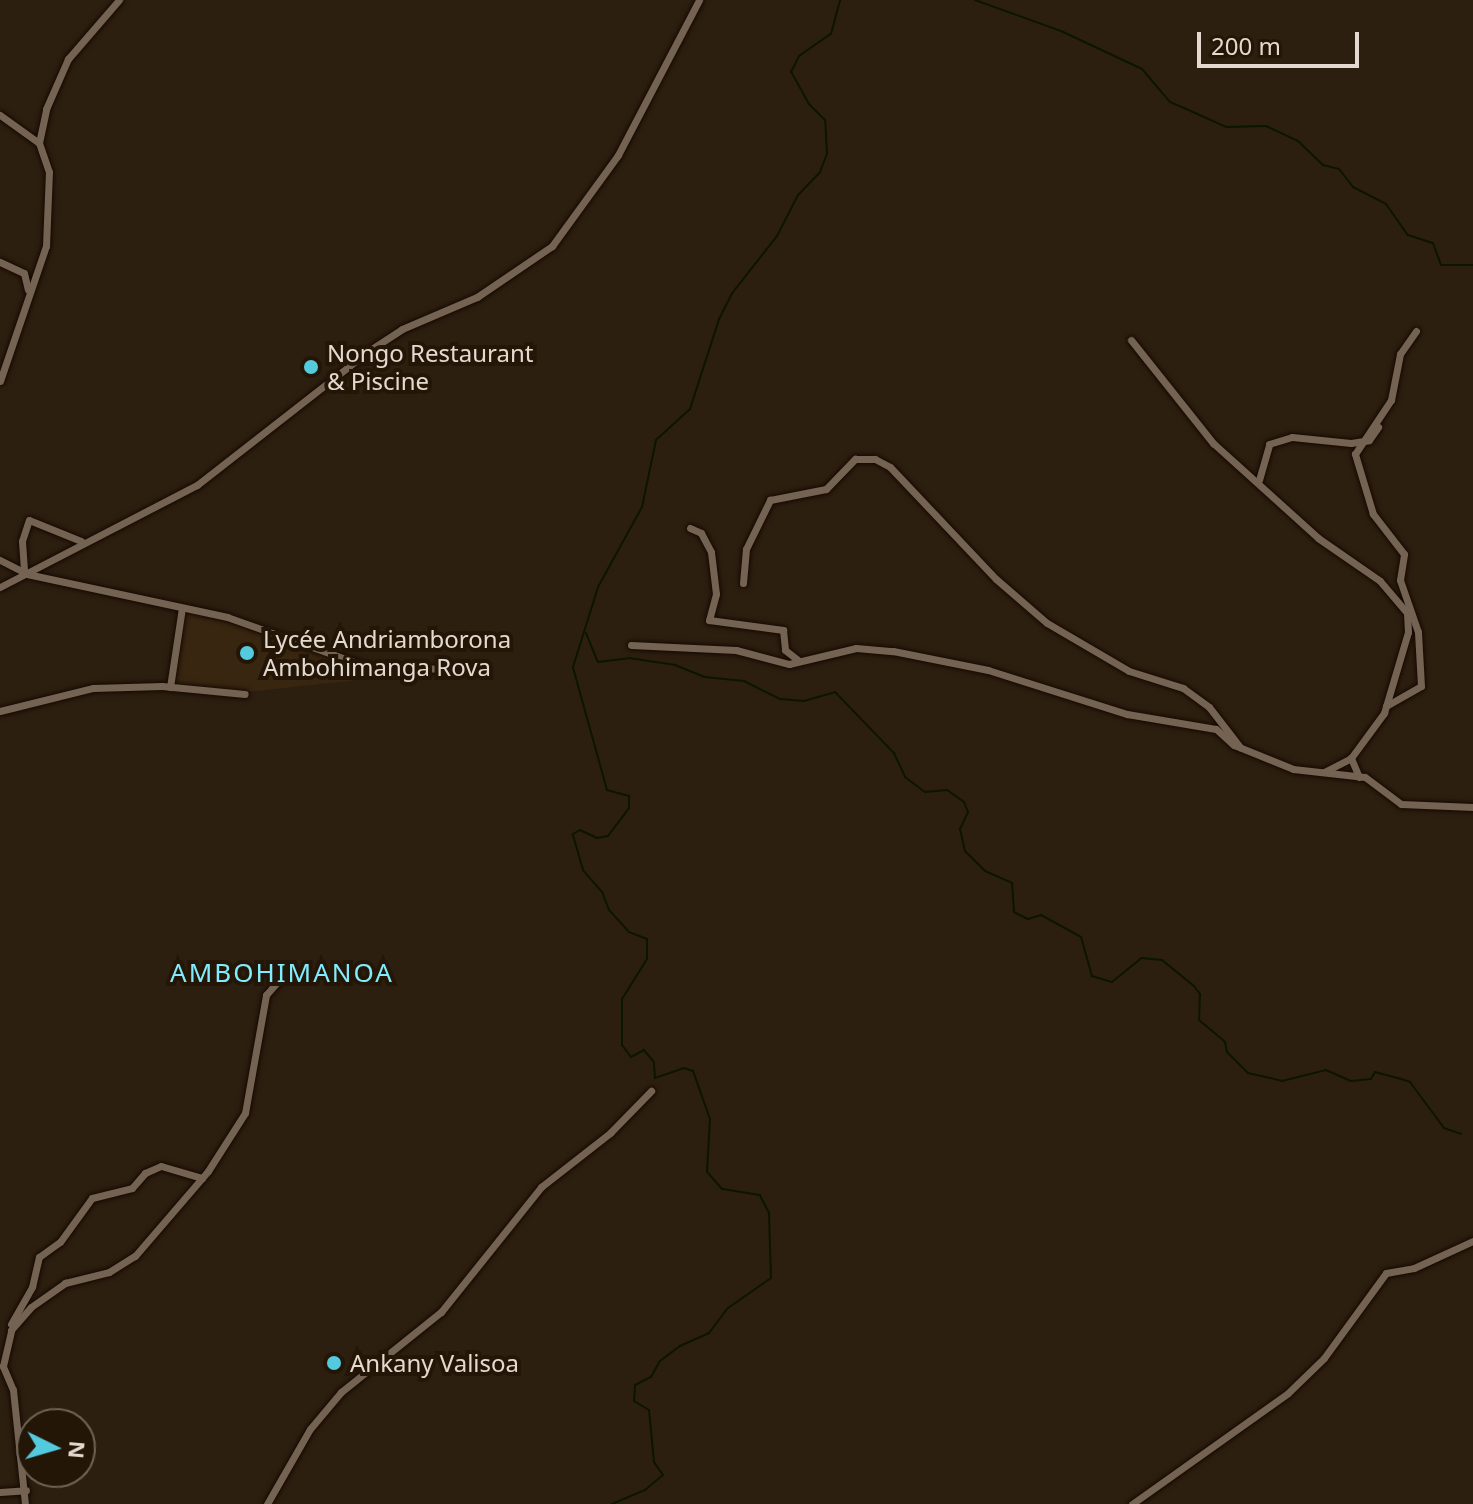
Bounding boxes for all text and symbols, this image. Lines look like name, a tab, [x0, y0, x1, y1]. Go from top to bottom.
scale bar	[1201, 16, 1363, 66]
text: 200 m	[1211, 29, 1281, 62]
place label: Nongo Restaurant & Piscine	[327, 339, 533, 395]
marker: Nongo Restaurant & Piscine	[302, 358, 320, 376]
place label: Lycée Andriamborona Ambohimanga Rova	[263, 625, 511, 681]
marker: Lycée Andriamborona Ambohimanga Rova	[238, 644, 256, 662]
district label: AMBOHIMANOA	[170, 957, 394, 989]
place label: Ankany Valisoa	[350, 1349, 519, 1377]
marker: Ankany Valisoa	[325, 1354, 343, 1372]
north arrow	[16, 1408, 96, 1488]
text: N	[62, 1440, 94, 1460]

